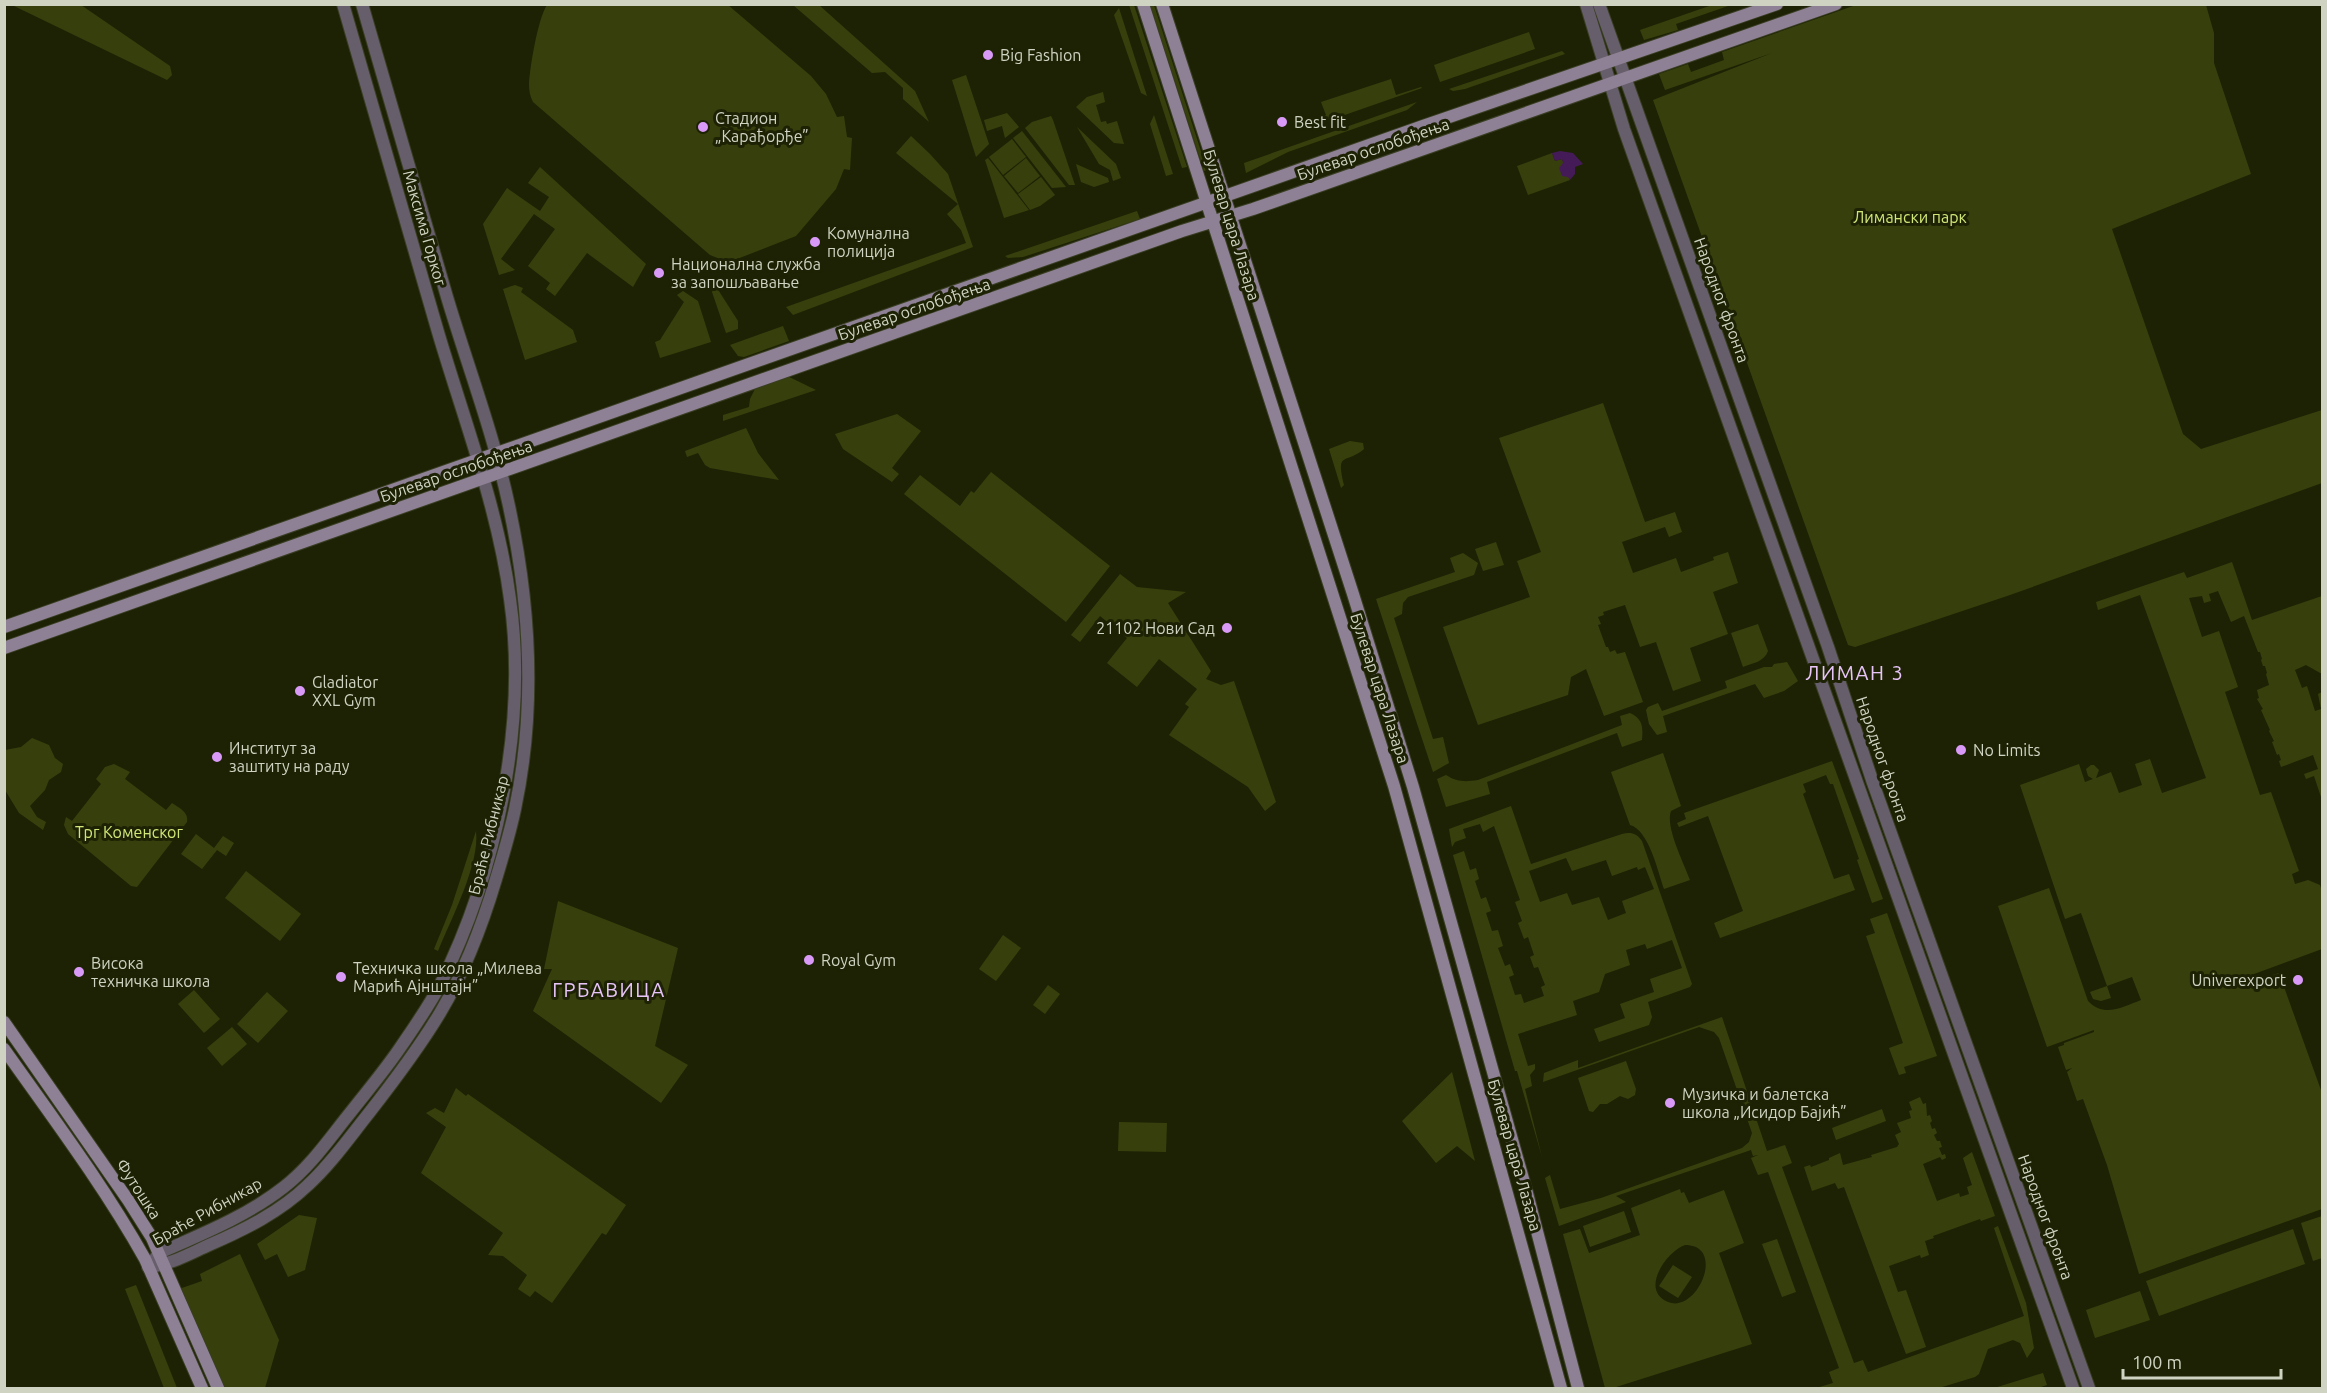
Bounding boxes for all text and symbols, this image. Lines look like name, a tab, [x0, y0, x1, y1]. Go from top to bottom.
place label: Big Fashion	[1000, 46, 1081, 64]
marker: Big Fashion	[981, 48, 995, 62]
place label: Стадион „Карађорђе”	[715, 109, 809, 145]
place label: Best fit	[1294, 113, 1347, 131]
street label: Булевар ослобођења	[1295, 114, 1451, 184]
marker: Best fit	[1275, 115, 1289, 129]
marker: Стадион „Карађорђе”	[696, 120, 710, 134]
street label: Булевар цара Лазара	[1200, 147, 1264, 303]
street label: Максима Горког	[400, 168, 450, 288]
park label: Лимански парк	[1853, 208, 1967, 226]
place label: Комунална полиција	[827, 224, 910, 260]
marker: Комунална полиција	[808, 235, 822, 249]
street label: Народног фронта	[1691, 235, 1753, 365]
place label: Национална служба за запошљавање	[671, 255, 821, 291]
marker: Национална служба за запошљавање	[652, 266, 666, 280]
street label: Булевар ослобођења	[836, 274, 992, 344]
street label: Булевар ослобођења	[378, 436, 534, 506]
street label: Булевар цара Лазара	[1347, 611, 1413, 765]
place label: 21102 Нови Сад	[1096, 619, 1215, 637]
marker: 21102 Нови Сад	[1220, 621, 1234, 635]
district label: ЛИМАН 3	[1806, 661, 1904, 684]
place label: Gladiator XXL Gym	[312, 673, 378, 709]
marker: Gladiator XXL Gym	[293, 684, 307, 698]
street label: Народног фронта	[1853, 694, 1913, 824]
place label: Институт за заштиту на раду	[229, 739, 350, 775]
place label: No Limits	[1973, 741, 2040, 759]
marker: No Limits	[1954, 743, 1968, 757]
marker: Институт за заштиту на раду	[210, 750, 224, 764]
street label: Браће Рибникар	[464, 774, 512, 896]
park label: Трг Коменског	[75, 823, 183, 841]
place label: Royal Gym	[821, 951, 896, 969]
marker: Royal Gym	[802, 953, 816, 967]
place label: Висока техничка школа	[91, 954, 210, 990]
place label: Техничка школа „Милева Марић Ајнштајн”	[353, 959, 542, 995]
marker: Висока техничка школа	[72, 965, 86, 979]
marker: Техничка школа „Милева Марић Ајнштајн”	[334, 970, 348, 984]
place label: Univerexport	[2191, 971, 2287, 989]
marker: Univerexport	[2291, 973, 2305, 987]
district label: ГРБАВИЦА	[552, 978, 666, 1001]
street label: Булевар цара Лазара	[1485, 1077, 1545, 1233]
place label: Музичка и балетска школа „Исидор Бајић”	[1682, 1085, 1847, 1121]
marker: Музичка и балетска школа „Исидор Бајић”	[1663, 1096, 1677, 1110]
street label: Народног фронта	[2015, 1152, 2077, 1282]
street label: Футошка	[113, 1156, 165, 1222]
street label: Браће Рибникар	[149, 1174, 265, 1248]
scale bar	[2123, 1342, 2280, 1380]
text: 100 m	[2132, 1352, 2182, 1372]

